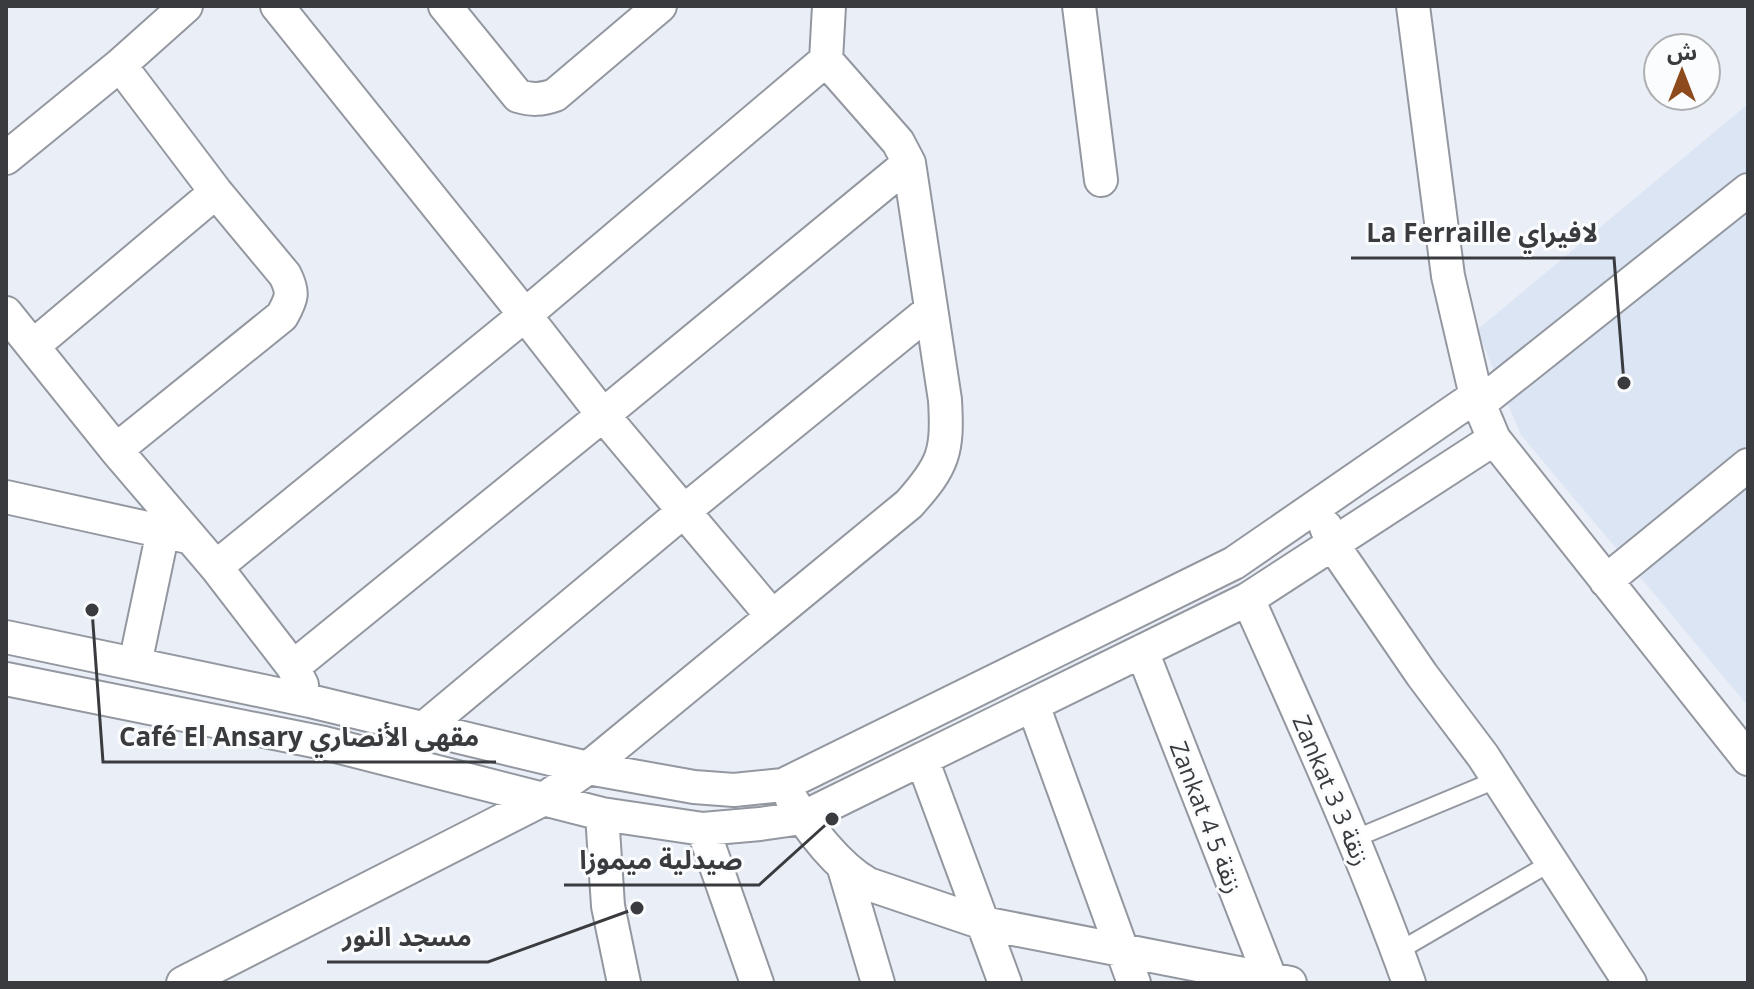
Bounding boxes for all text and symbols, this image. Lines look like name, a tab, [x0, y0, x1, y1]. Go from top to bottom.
north arrow	[1642, 32, 1722, 112]
text: ش	[1667, 36, 1697, 66]
callout: La Ferraille لافيراي	[1351, 208, 1614, 258]
text: La Ferraille لافيراي	[1366, 214, 1598, 254]
street label: Zankat 3 زنقة 3	[1285, 710, 1379, 870]
callout: Café El Ansary مقهى الأنصاري	[103, 712, 496, 762]
text: Café El Ansary مقهى الأنصاري	[119, 718, 479, 758]
street label: Zankat 4 زنقة 5	[1163, 736, 1251, 898]
callout: صيدلية ميموزا	[564, 835, 759, 885]
text: صيدلية ميموزا	[579, 841, 743, 877]
callout: مسجد النور	[327, 912, 488, 962]
text: مسجد النور	[341, 918, 472, 954]

